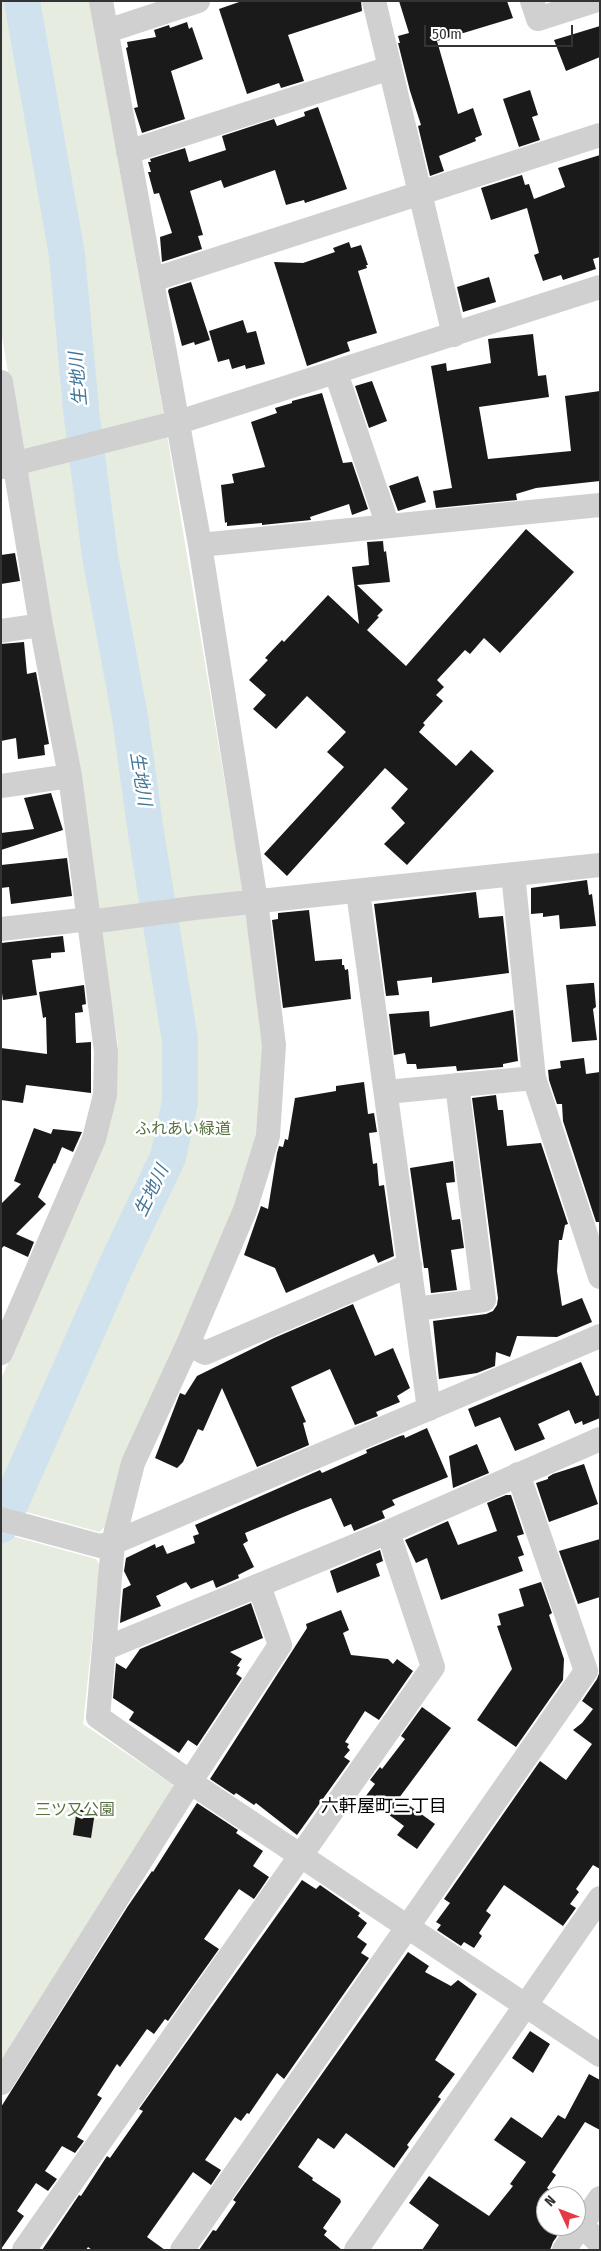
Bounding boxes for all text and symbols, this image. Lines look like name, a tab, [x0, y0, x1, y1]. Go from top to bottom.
scale bar	[426, 15, 575, 47]
text: 50 m	[432, 25, 462, 43]
water label: 生地川	[66, 351, 92, 407]
water label: 生地川	[125, 751, 155, 807]
park label: ふれあい緑道	[135, 1120, 231, 1140]
water label: 生地川	[130, 1162, 174, 1220]
district label: 六軒屋町三丁目	[321, 1796, 447, 1818]
park label: 三ツ又公園	[35, 1801, 115, 1821]
north arrow	[536, 2186, 586, 2236]
text: N	[541, 2192, 559, 2210]

